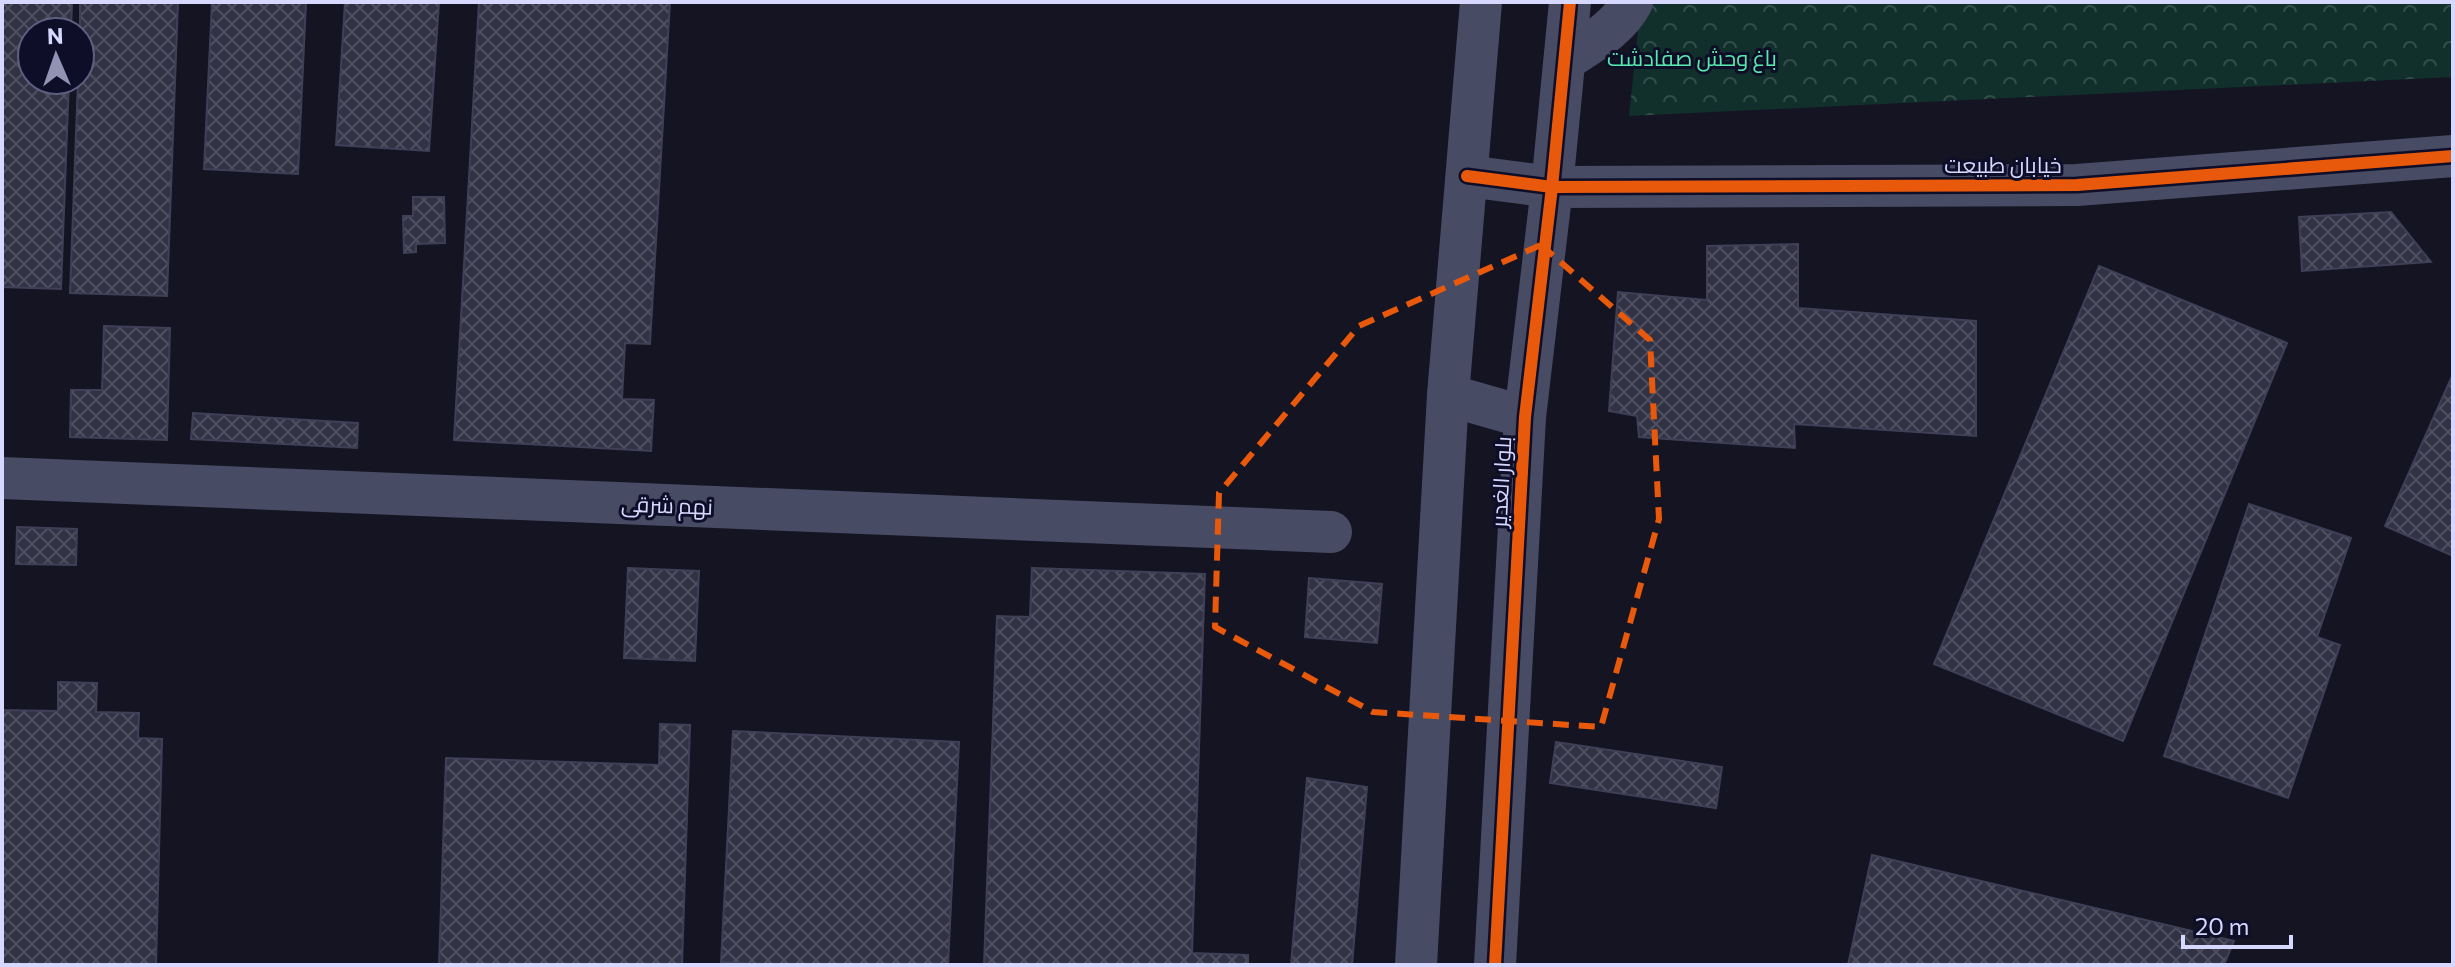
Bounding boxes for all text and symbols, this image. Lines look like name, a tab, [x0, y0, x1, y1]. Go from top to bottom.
north arrow	[16, 16, 96, 96]
text: N	[47, 22, 64, 49]
park label: باغ وحش صفادشت	[1607, 44, 1777, 73]
street label: خیابان طبیعت	[1944, 151, 2062, 178]
street label: بلوار الغدیر	[1485, 436, 1516, 530]
street label: نهم شرقی	[620, 489, 713, 523]
scale bar	[2183, 899, 2291, 949]
text: 20 m	[2195, 911, 2249, 940]

